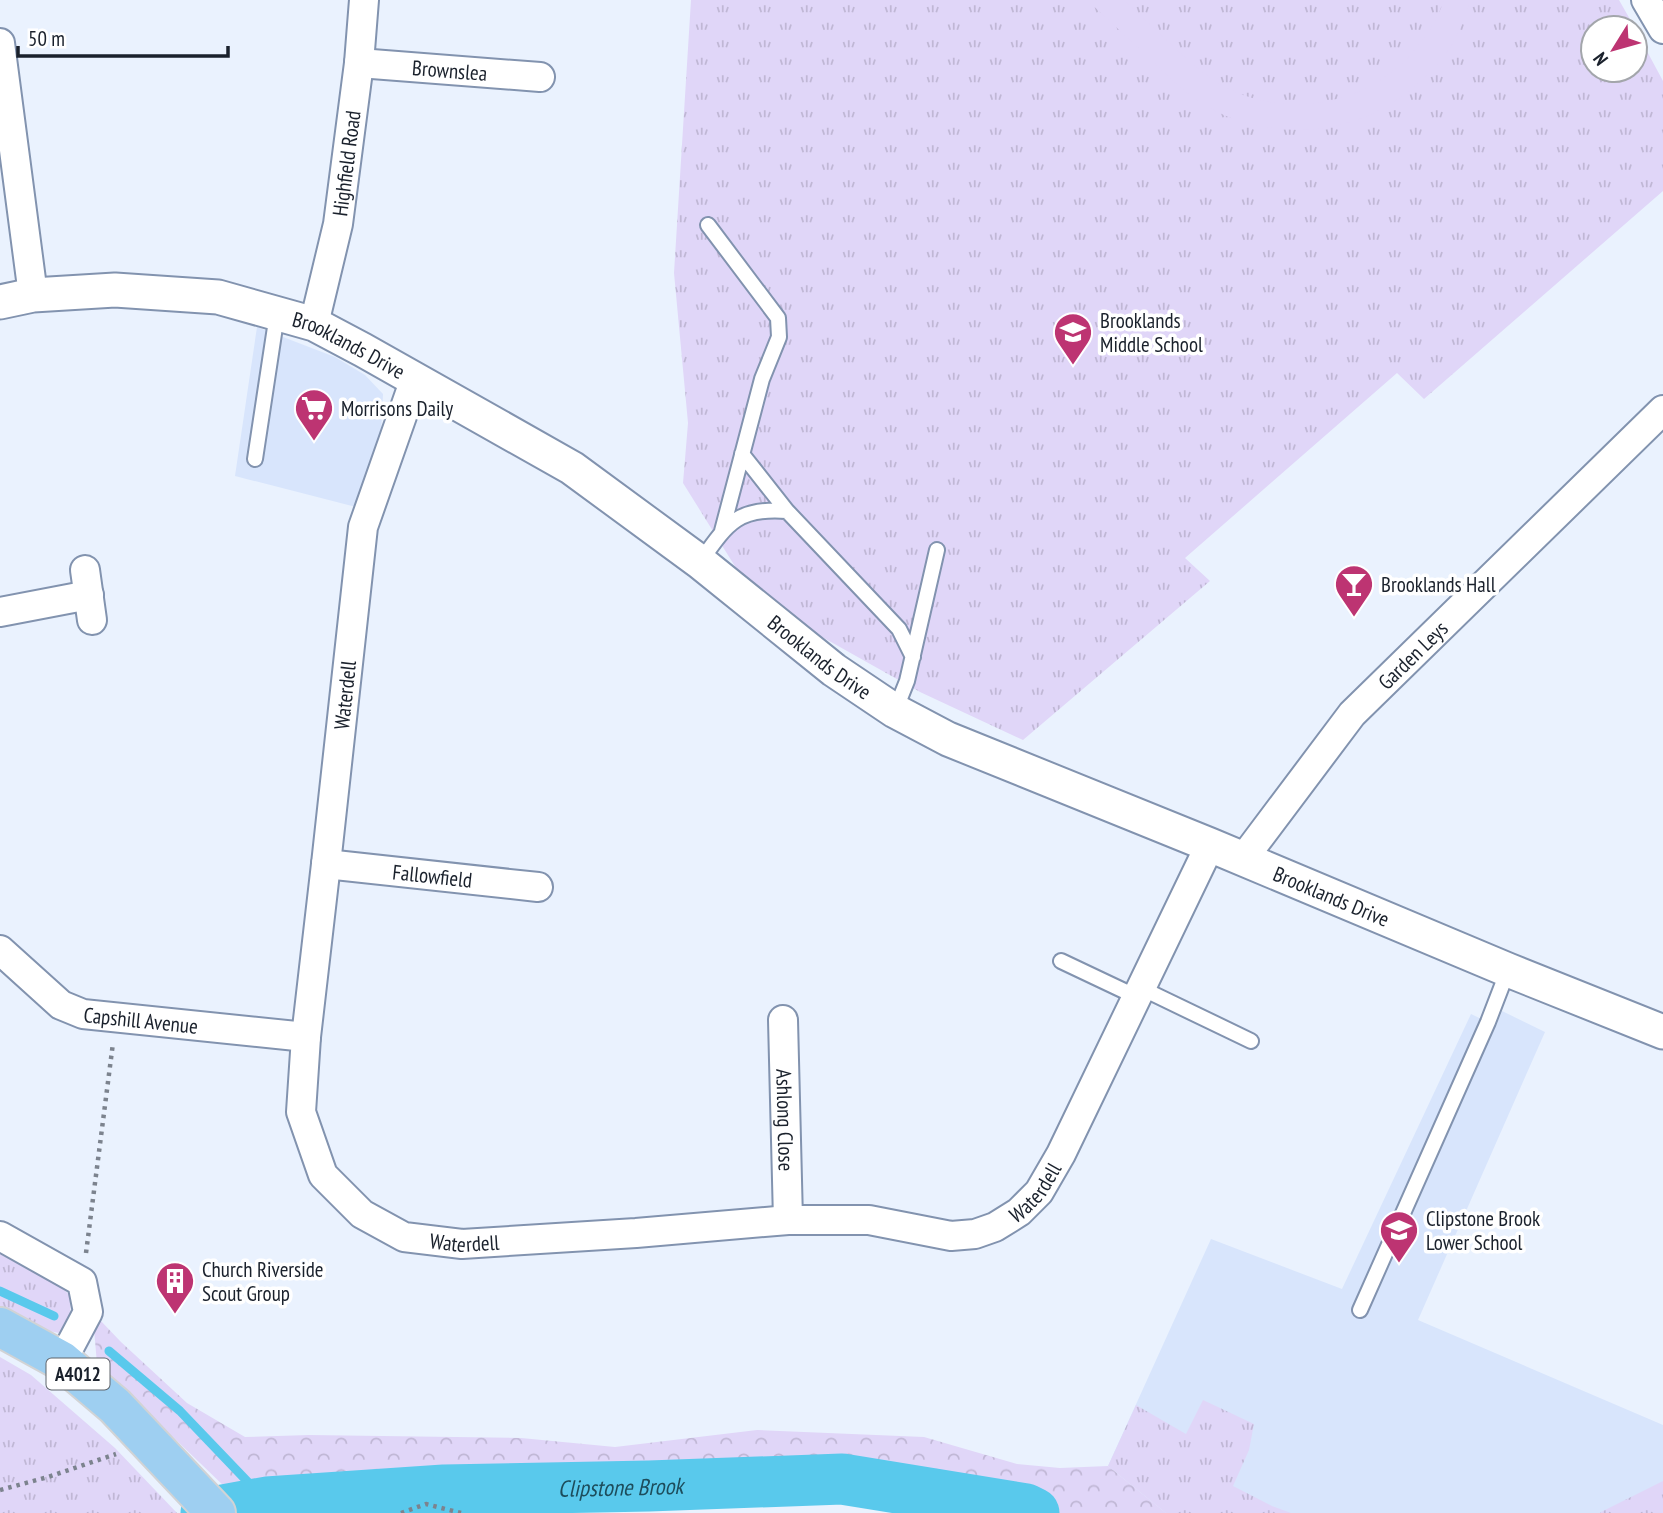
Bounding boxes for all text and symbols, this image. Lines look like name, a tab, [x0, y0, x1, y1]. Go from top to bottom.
scale bar	[18, 14, 228, 58]
north arrow	[1579, 14, 1649, 84]
text: 50 m	[28, 25, 65, 52]
text: N	[1588, 48, 1613, 71]
street label: Brownslea	[411, 54, 488, 86]
street label: Highfield Road	[326, 109, 366, 218]
street label: Brooklands Drive	[290, 305, 410, 385]
place label: Brooklands Middle School	[1100, 307, 1203, 358]
school or university icon: Brooklands Middle School	[1052, 311, 1094, 366]
supermarket icon: Morrisons Daily	[293, 387, 335, 442]
place label: Morrisons Daily	[341, 395, 453, 422]
bar icon: Brooklands Hall	[1333, 563, 1375, 618]
place label: Brooklands Hall	[1381, 571, 1496, 598]
street label: Brooklands Drive	[763, 609, 877, 705]
street label: Garden Leys	[1372, 615, 1453, 695]
street label: Waterdell	[328, 659, 362, 731]
street label: Fallowfield	[391, 858, 474, 893]
street label: Brooklands Drive	[1269, 860, 1394, 932]
street label: Capshill Avenue	[82, 1001, 199, 1039]
street label: Ashlong Close	[771, 1068, 800, 1172]
street label: Waterdell	[1004, 1157, 1067, 1228]
place label: Clipstone Brook Lower School	[1426, 1205, 1540, 1256]
school or university icon: Clipstone Brook Lower School	[1378, 1209, 1420, 1264]
street label: Waterdell	[428, 1227, 500, 1258]
place label: Church Riverside Scout Group	[202, 1256, 324, 1307]
building icon: Church Riverside Scout Group	[154, 1260, 196, 1315]
road number: A4012	[46, 1358, 110, 1390]
water label: Clipstone Brook	[558, 1470, 687, 1502]

